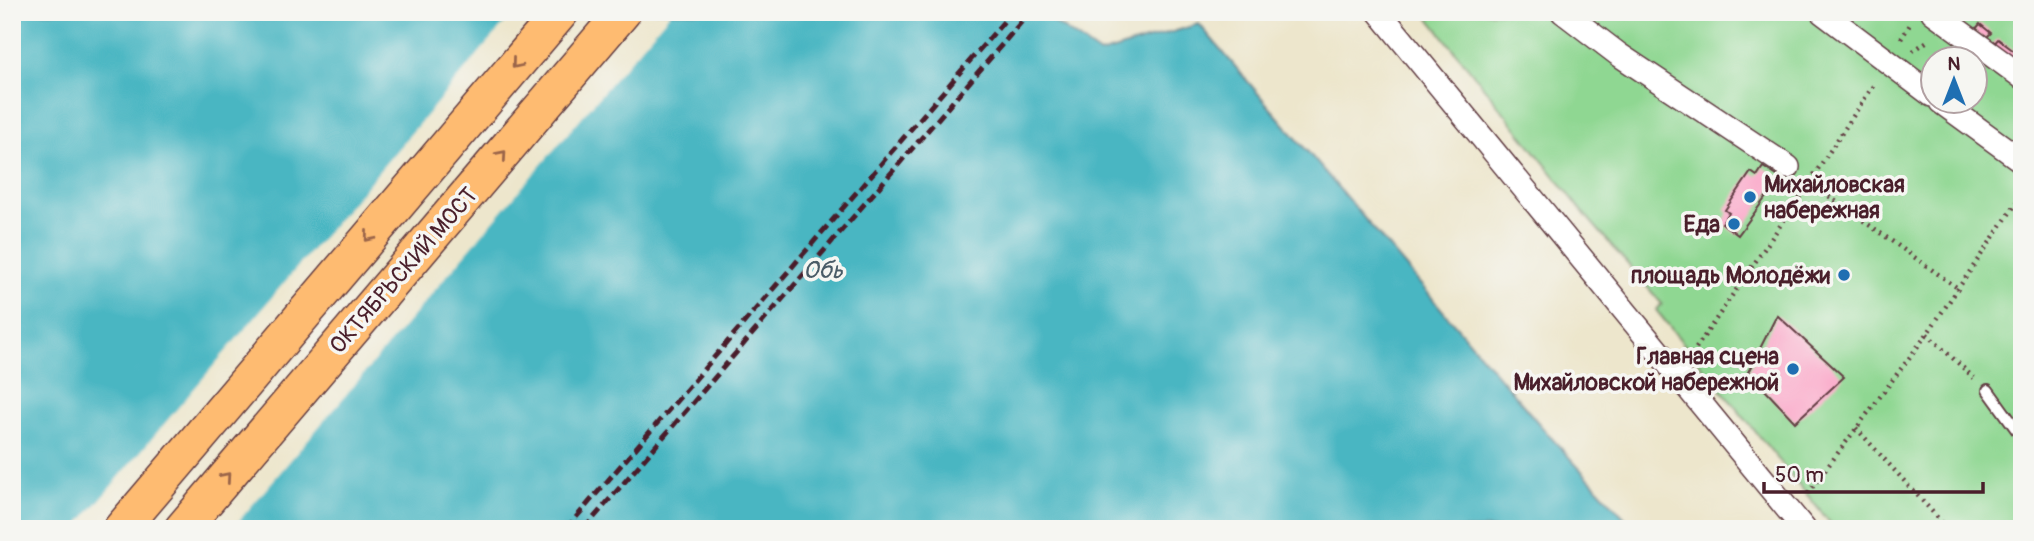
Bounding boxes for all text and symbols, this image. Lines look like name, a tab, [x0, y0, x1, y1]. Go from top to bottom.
north arrow	[1918, 46, 1988, 116]
text: N	[1948, 52, 1961, 76]
one-way arrow	[512, 57, 525, 69]
one-way arrow	[493, 150, 506, 163]
place label: Михайловская набережная	[1764, 170, 1905, 225]
street label: ОКТЯБРЬСКИЙ МОСТ	[323, 181, 484, 359]
marker: Михайловская набережная	[1742, 189, 1758, 205]
place label: Еда	[1684, 210, 1720, 239]
marker: Еда	[1726, 216, 1742, 232]
one-way arrow	[365, 229, 377, 242]
water label: Обь	[803, 256, 843, 285]
place label: площадь Молодёжи	[1631, 261, 1831, 290]
marker: площадь Молодёжи	[1836, 267, 1852, 283]
place label: Главная сцена Михайловской набережной	[1513, 342, 1779, 397]
marker: Главная сцена Михайловской набережной	[1785, 361, 1801, 377]
scale bar	[1764, 450, 1983, 494]
text: 50 m	[1775, 462, 1824, 489]
one-way arrow	[218, 472, 231, 485]

